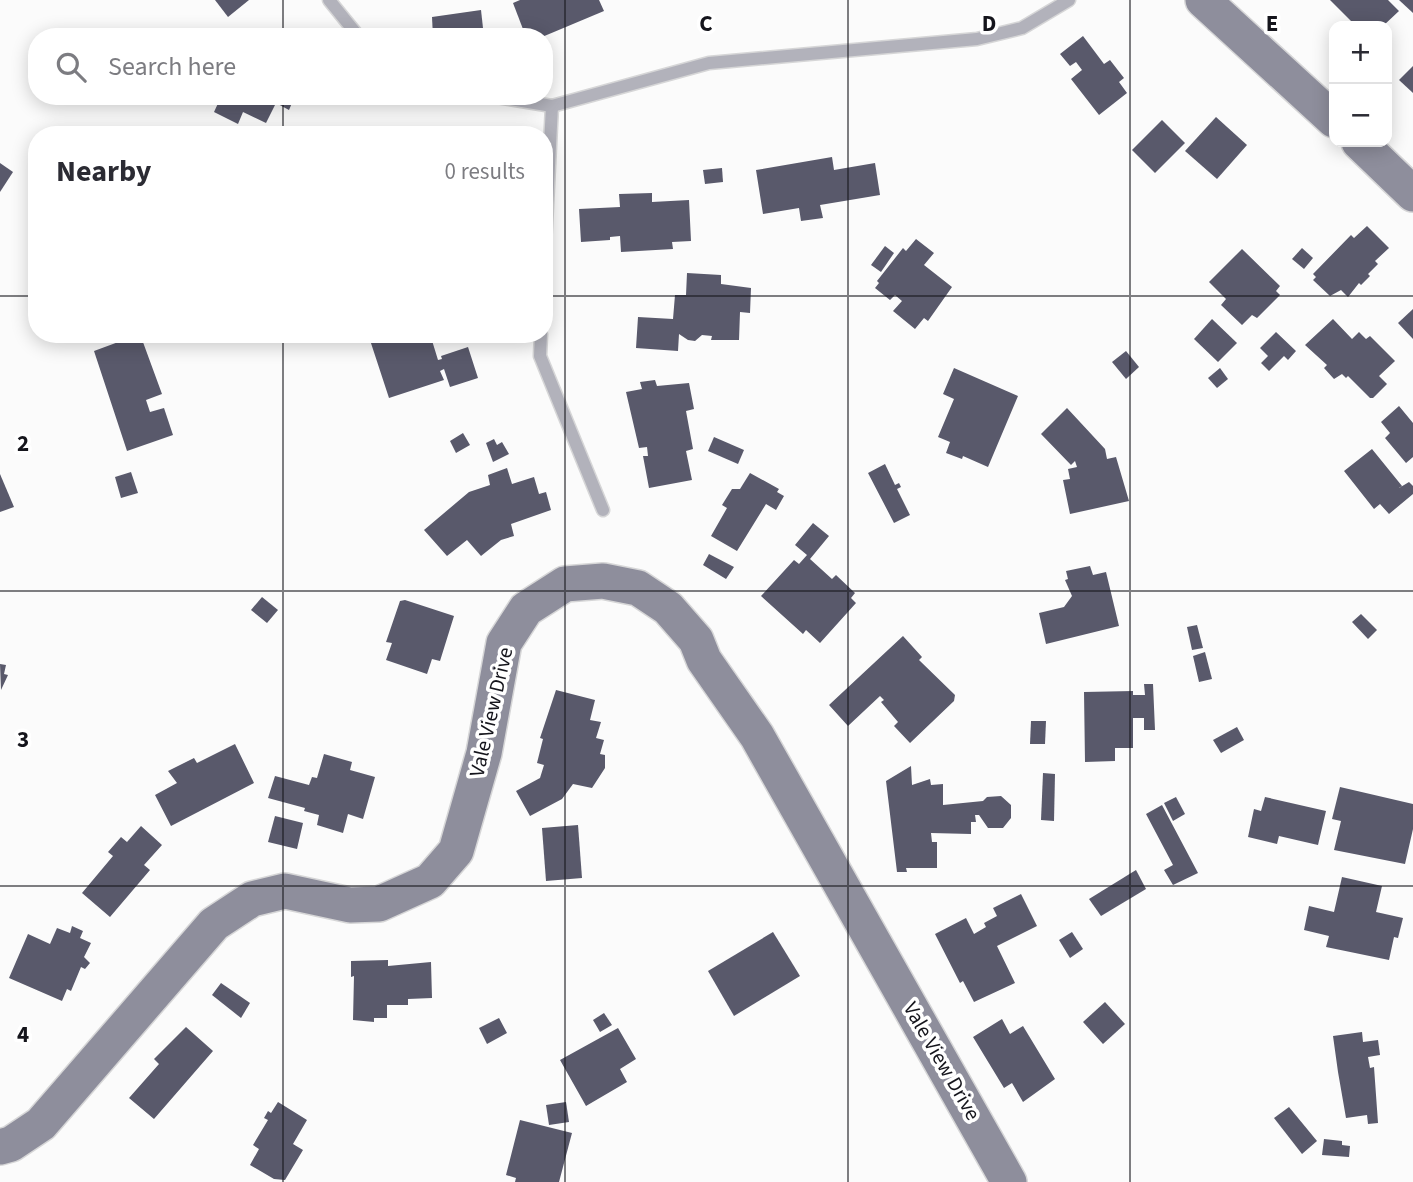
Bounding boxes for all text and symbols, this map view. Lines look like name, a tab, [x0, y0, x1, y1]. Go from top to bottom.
text: C	[699, 7, 713, 40]
text: D	[982, 7, 996, 40]
text: E	[1266, 7, 1278, 40]
map controls	[1329, 21, 1392, 147]
button: +	[1329, 21, 1392, 84]
search box	[28, 28, 553, 105]
icon: search	[52, 48, 90, 86]
text: Search here	[108, 48, 236, 85]
button: −	[1329, 84, 1392, 147]
text: Nearby	[56, 150, 151, 193]
text: 0 results	[445, 155, 525, 188]
text: 2	[17, 427, 29, 460]
street label: Vale View Drive	[462, 644, 520, 780]
text: 3	[17, 723, 29, 756]
street label: Vale View Drive	[896, 996, 988, 1126]
text: 4	[17, 1018, 29, 1051]

